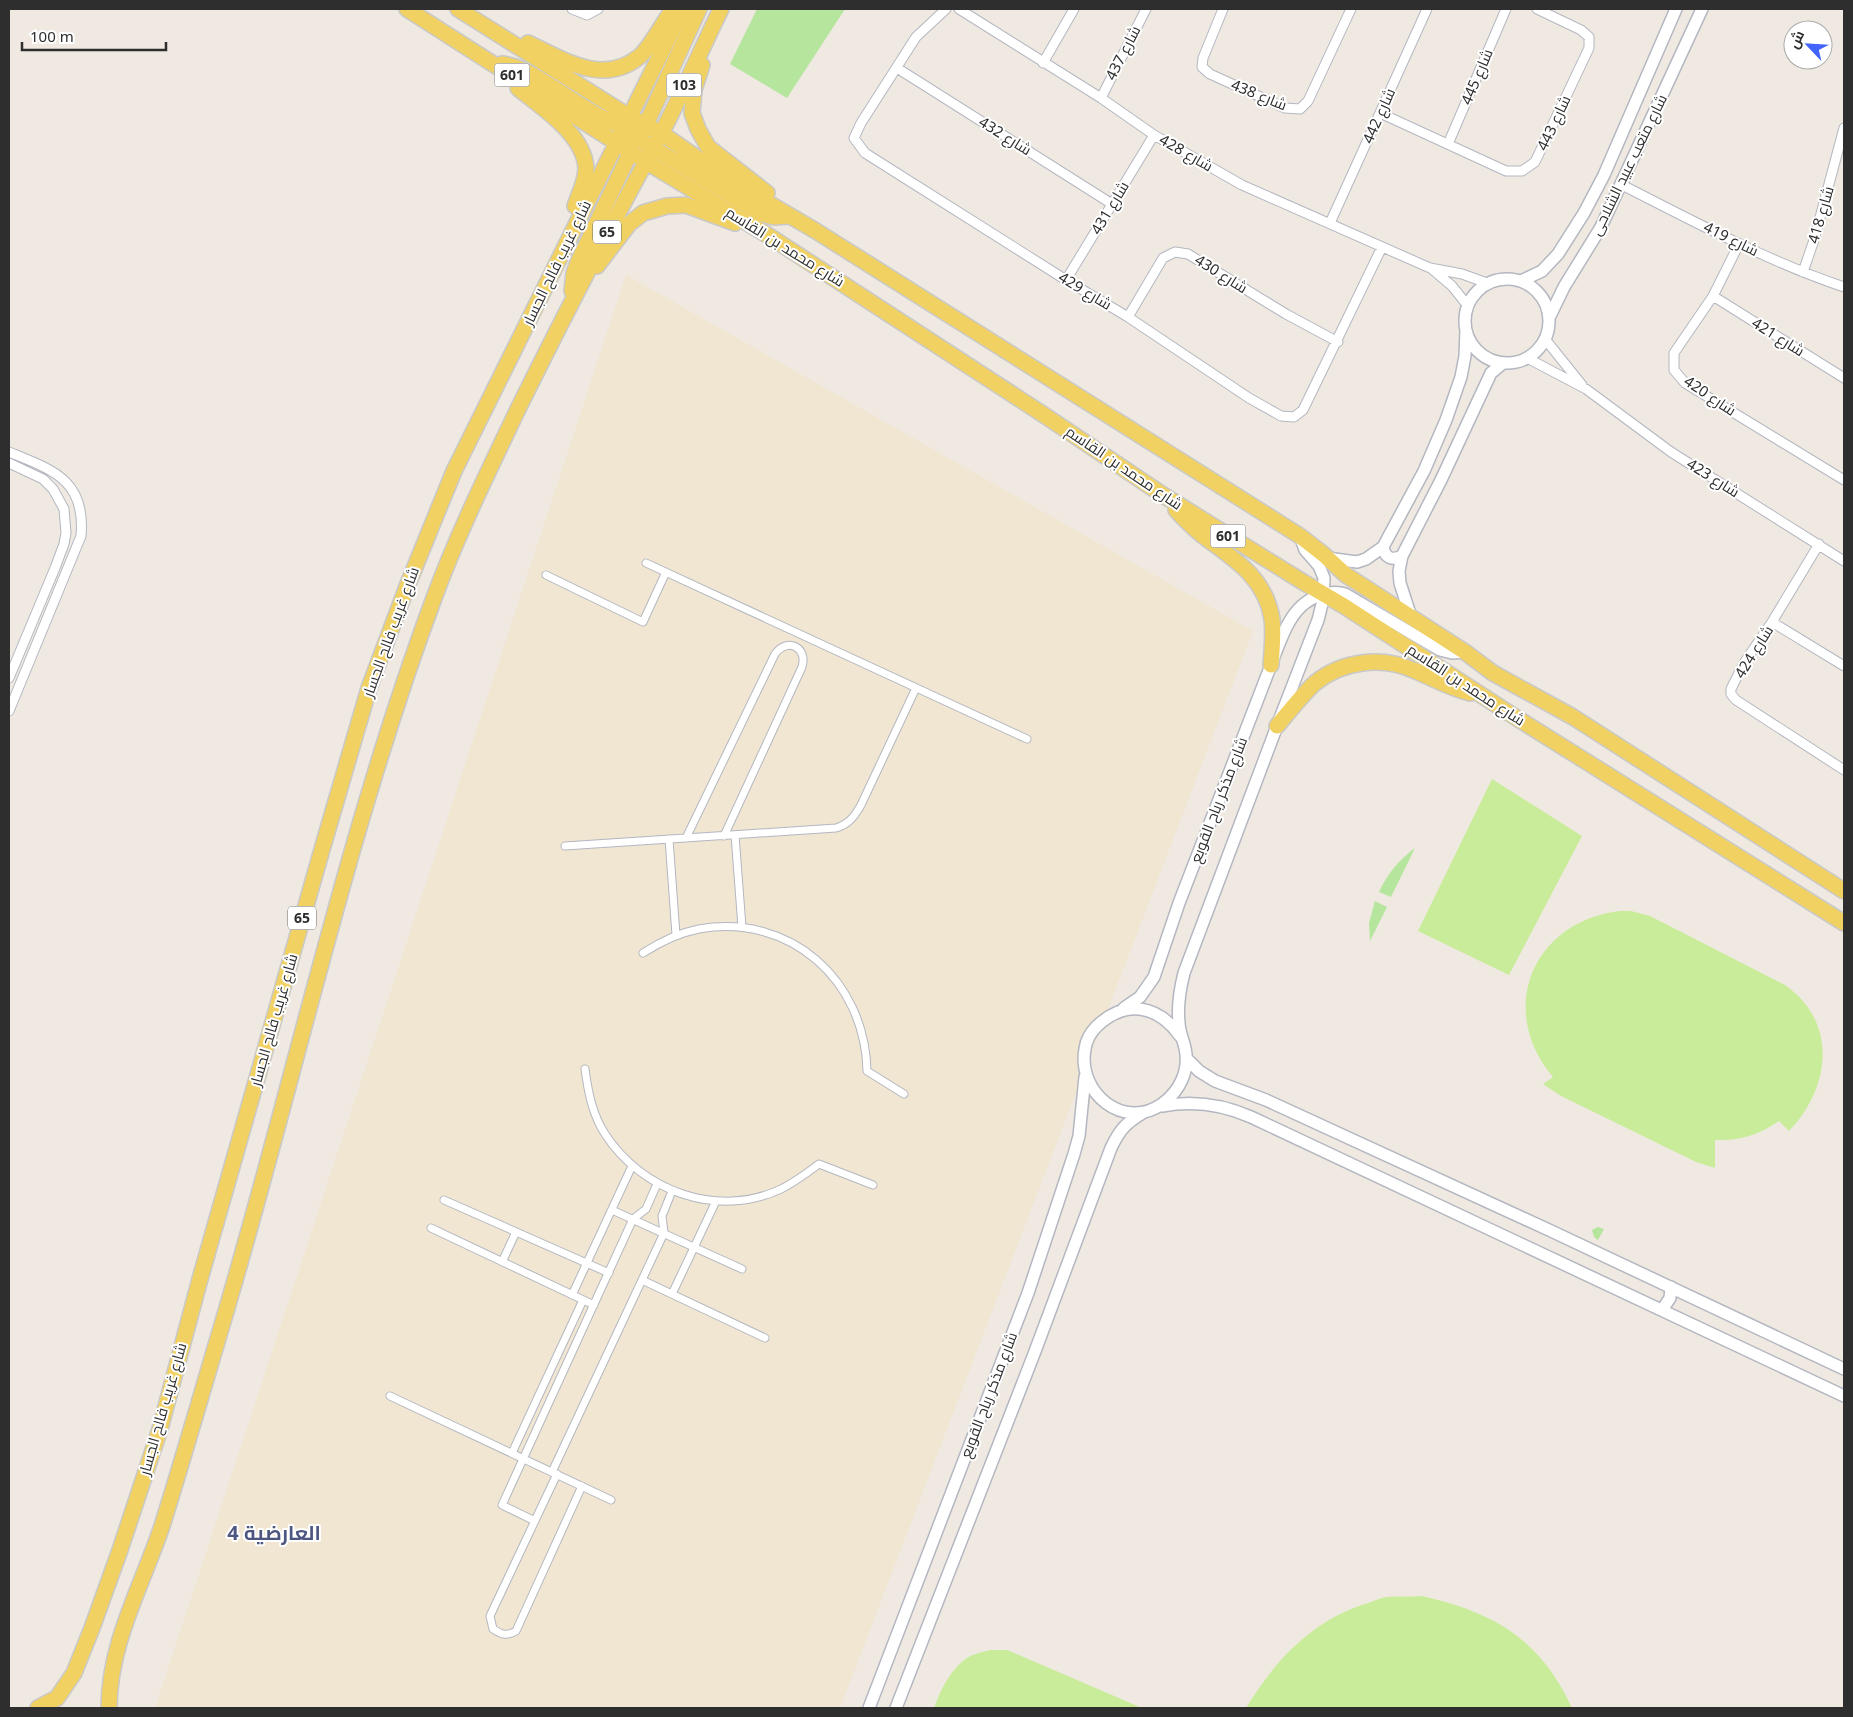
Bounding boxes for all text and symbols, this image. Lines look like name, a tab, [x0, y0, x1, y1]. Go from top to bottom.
scale bar	[22, 20, 166, 52]
north arrow	[1783, 20, 1833, 70]
street label: شارع 437	[1100, 22, 1146, 84]
text: 100 m	[30, 26, 74, 46]
text: ش	[1783, 27, 1808, 51]
street label: شارع 445	[1455, 46, 1499, 108]
road number: 601	[494, 64, 530, 86]
road number: 103	[666, 74, 702, 96]
street label: شارع 438	[1228, 74, 1290, 116]
street label: شارع 442	[1357, 85, 1401, 147]
street label: شارع متعب عبيد الشلاحى	[1585, 91, 1673, 239]
street label: شارع 443	[1532, 92, 1576, 154]
street label: شارع 432	[974, 111, 1036, 161]
street label: شارع 428	[1155, 129, 1217, 177]
street label: شارع 431	[1085, 177, 1135, 239]
street label: شارع 418	[1802, 184, 1840, 246]
street label: شارع غريب فالح الجسار	[517, 197, 597, 330]
street label: شارع محمد بن القاسم	[721, 201, 849, 293]
street label: شارع 419	[1700, 216, 1762, 262]
road number: 65	[593, 220, 621, 243]
street label: شارع 430	[1190, 249, 1252, 299]
street label: شارع 429	[1054, 266, 1116, 316]
street label: شارع 421	[1747, 312, 1809, 362]
street label: شارع 420	[1680, 370, 1740, 422]
street label: شارع محمد بن القاسم	[1061, 421, 1187, 515]
street label: شارع 423	[1682, 453, 1744, 503]
road number: 601	[1210, 524, 1246, 548]
street label: شارع غريب فالح الجسار	[357, 564, 425, 701]
street label: شارع 424	[1729, 621, 1779, 683]
street label: شارع محمد بن القاسم	[1403, 639, 1529, 731]
street label: شارع مذكر رباح القوبع	[1185, 734, 1253, 866]
road number: 65	[288, 906, 316, 930]
street label: شارع غريب فالح الجسار	[244, 951, 303, 1090]
street label: شارع مذكر رباح القوبع	[955, 1329, 1023, 1461]
street label: شارع غريب فالح الجسار	[133, 1340, 192, 1479]
district label: العارضية 4	[227, 1519, 321, 1546]

